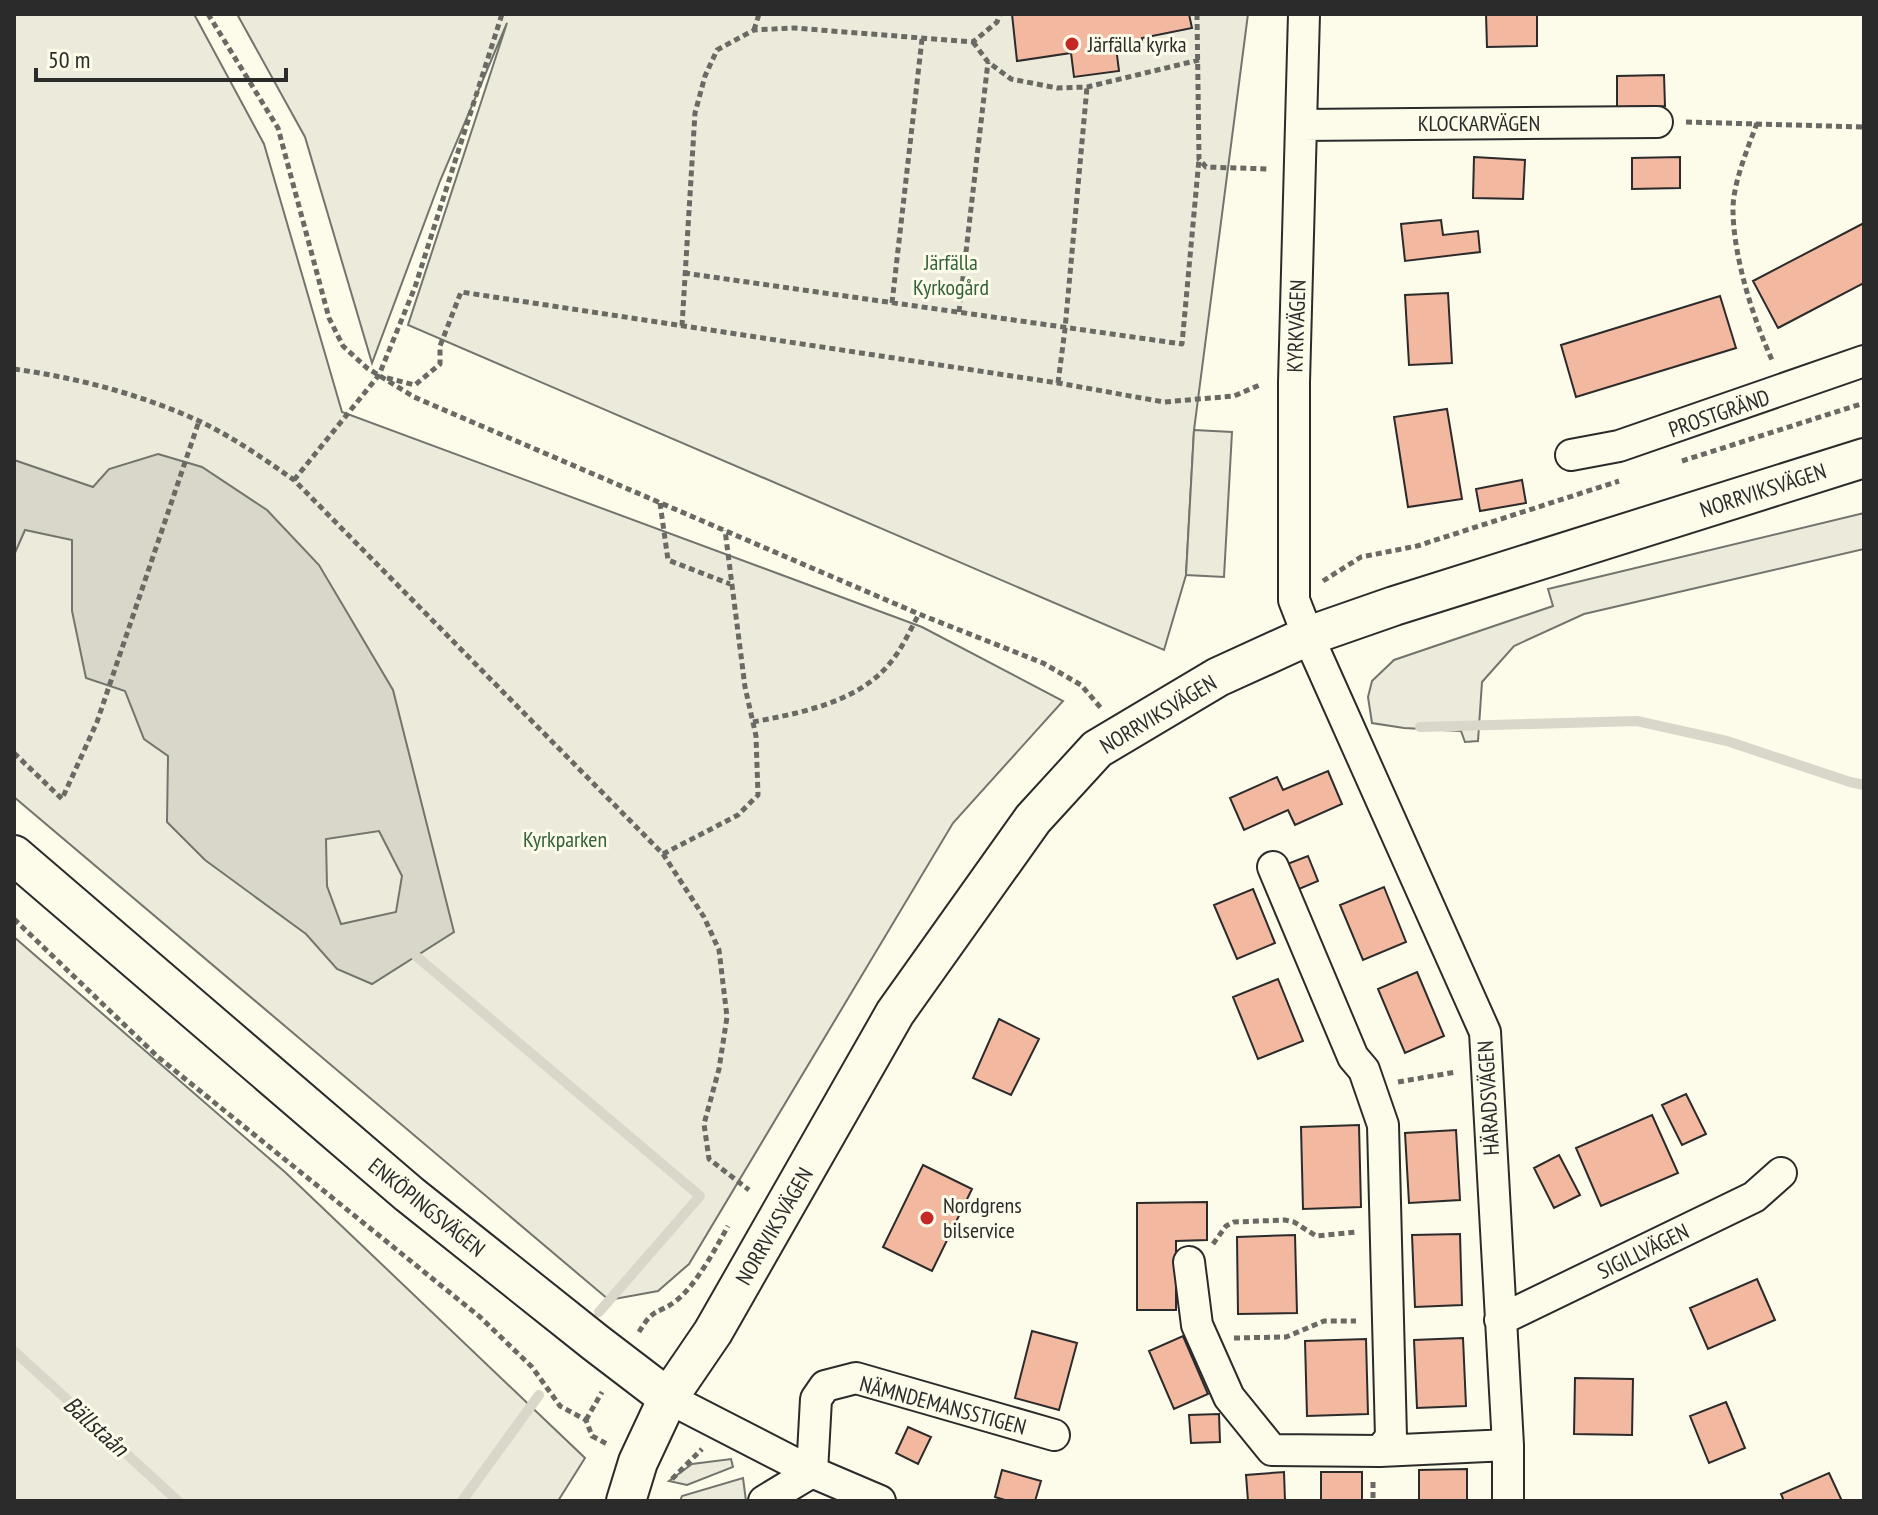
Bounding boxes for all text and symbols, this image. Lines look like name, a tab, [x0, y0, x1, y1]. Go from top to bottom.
place label: Järfälla kyrka	[1087, 30, 1186, 58]
scale bar	[36, 32, 286, 82]
marker: Järfälla kyrka	[1063, 35, 1081, 53]
text: 50 m	[48, 44, 90, 75]
street label: KLOCKARVÄGEN	[1418, 109, 1540, 137]
park label: Järfälla Kyrkogård	[913, 248, 989, 301]
street label: KYRKVÄGEN	[1280, 279, 1312, 373]
street label: PROSTGRÄND	[1665, 383, 1773, 443]
street label: NORRVIKSVÄGEN	[1696, 456, 1830, 524]
street label: NORRVIKSVÄGEN	[1095, 668, 1221, 760]
park label: Kyrkparken	[523, 825, 607, 853]
street label: HÄRADSVÄGEN	[1471, 1040, 1505, 1156]
street label: ENKÖPINGSVÄGEN	[363, 1151, 491, 1263]
street label: NORRVIKSVÄGEN	[729, 1162, 819, 1290]
place label: Nordgrens bilservice	[943, 1191, 1022, 1244]
marker: Nordgrens bilservice	[918, 1209, 936, 1227]
street label: SIGILLVÄGEN	[1593, 1217, 1693, 1285]
street label: NÄMNDEMANSSTIGEN	[857, 1369, 1029, 1441]
water label: Bällstaån	[57, 1389, 136, 1464]

